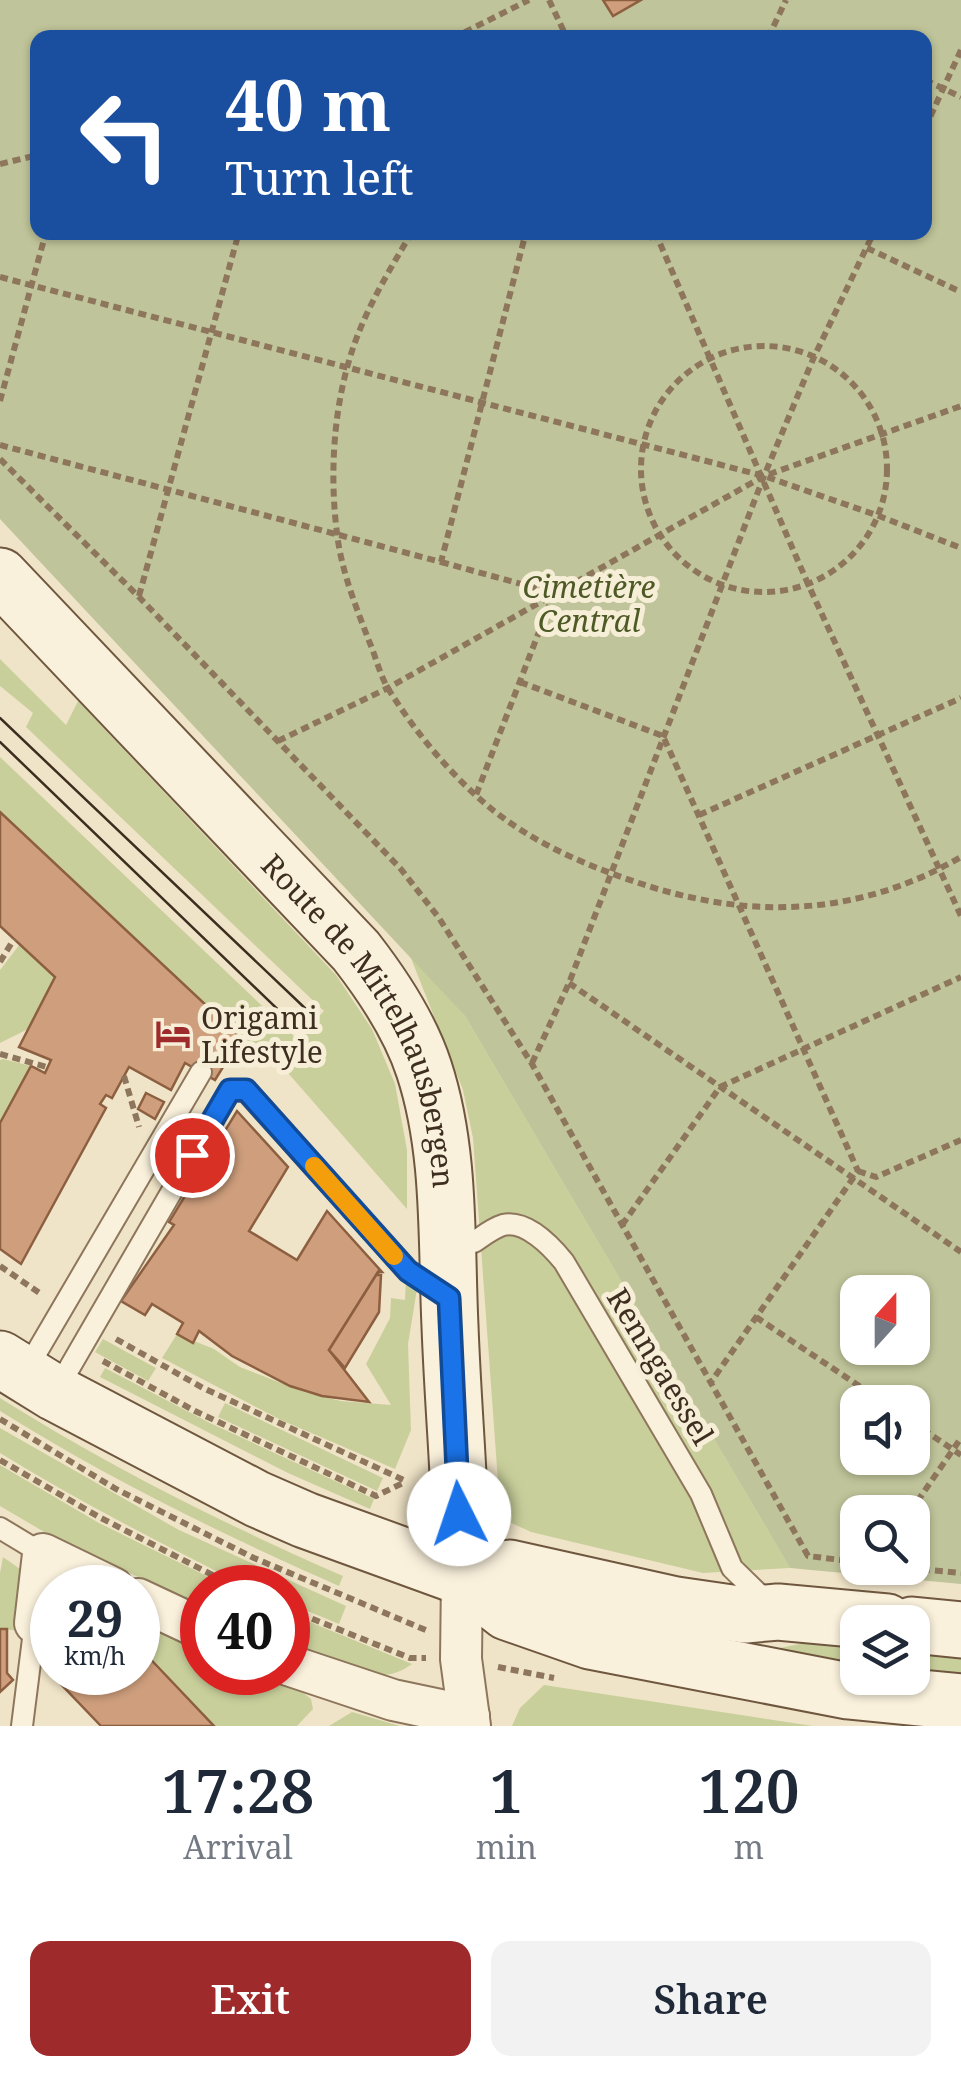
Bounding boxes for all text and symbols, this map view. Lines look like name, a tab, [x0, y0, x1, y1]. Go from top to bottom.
text: 40 m	[225, 56, 391, 152]
icon: left	[60, 70, 190, 200]
text: Turn left	[225, 147, 414, 208]
park label: Cimetière Central	[523, 566, 656, 641]
street label: Route de Mittelhausbergen	[253, 844, 466, 1189]
place label: Origami Lifestyle	[201, 997, 323, 1072]
hotel icon: Origami Lifestyle	[154, 1015, 192, 1053]
pin	[150, 1113, 235, 1198]
icon: arrive	[165, 1128, 220, 1183]
north arrow	[840, 1275, 930, 1365]
map controls	[840, 1275, 930, 1695]
street label: Renngaessel	[598, 1280, 724, 1452]
button: sound	[840, 1385, 930, 1475]
position arrow	[407, 1462, 511, 1566]
button: search	[840, 1495, 930, 1585]
speed limit sign: 40	[180, 1565, 310, 1695]
text: 29	[67, 1584, 123, 1652]
button: layers	[840, 1605, 930, 1695]
text: km/h	[64, 1638, 126, 1672]
text: 17:28	[161, 1749, 314, 1831]
text: 1	[489, 1749, 523, 1831]
text: 120	[698, 1749, 800, 1831]
text: Arrival	[183, 1825, 293, 1868]
text: min	[476, 1825, 537, 1868]
text: m	[734, 1825, 764, 1868]
button: Exit	[30, 1941, 471, 2056]
button: Share	[491, 1941, 931, 2056]

